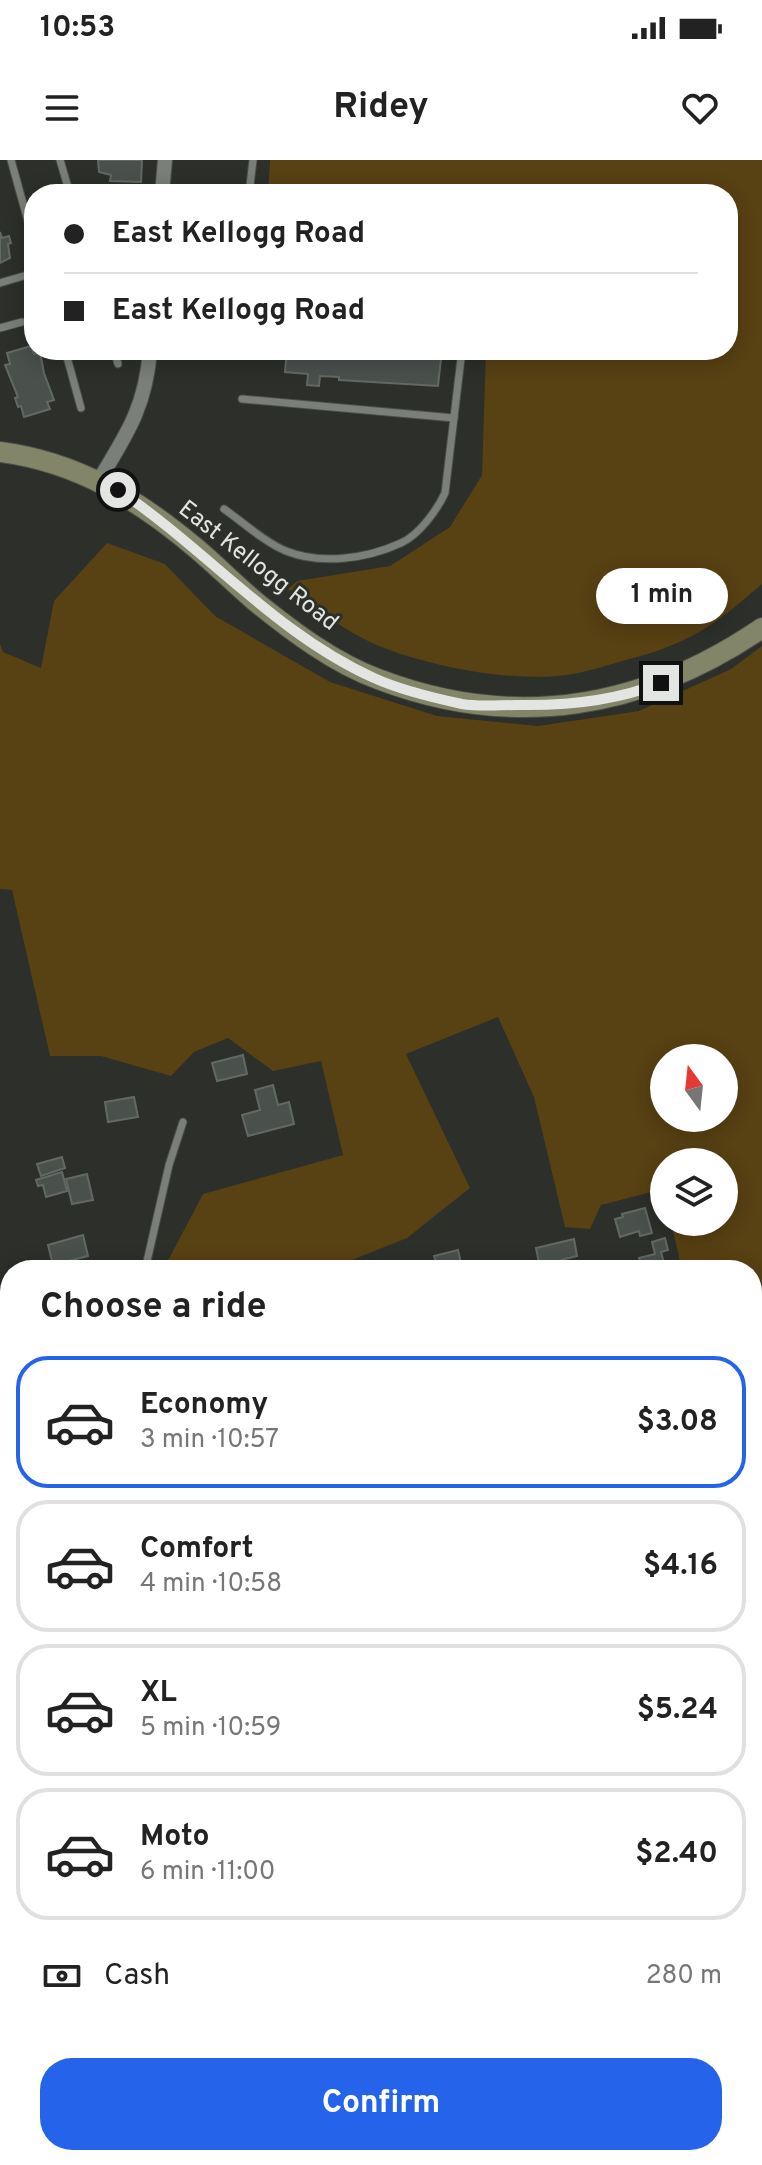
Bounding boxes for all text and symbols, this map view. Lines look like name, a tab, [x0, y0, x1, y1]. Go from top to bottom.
text: 10:53	[40, 10, 115, 47]
text: Ridey	[333, 85, 429, 131]
icon: menu	[40, 86, 84, 130]
icon: heart	[678, 86, 722, 130]
text: East Kellogg Road	[112, 216, 365, 253]
text: East Kellogg Road	[112, 293, 365, 330]
route start	[100, 472, 136, 508]
street label: East Kellogg Road	[172, 495, 344, 638]
callout: 1 min	[595, 567, 727, 623]
text: 1 min	[631, 579, 693, 612]
route end	[643, 665, 679, 701]
north arrow	[650, 1044, 738, 1132]
map controls	[650, 1044, 738, 1236]
button: layers	[650, 1148, 738, 1236]
text: Choose a ride	[40, 1285, 266, 1331]
icon: car	[44, 1386, 116, 1458]
text: Economy	[140, 1387, 268, 1424]
text: $3.08	[637, 1404, 718, 1441]
text: 3 min · 10:57	[140, 1424, 279, 1457]
icon: car	[44, 1530, 116, 1602]
text: Comfort	[140, 1531, 253, 1568]
text: $4.16	[643, 1548, 718, 1585]
text: 4 min · 10:58	[140, 1568, 282, 1601]
icon: car	[44, 1674, 116, 1746]
text: XL	[140, 1675, 177, 1712]
text: $5.24	[637, 1692, 718, 1729]
text: 5 min · 10:59	[140, 1712, 281, 1745]
icon: car	[44, 1818, 116, 1890]
text: Moto	[140, 1819, 210, 1856]
text: $2.40	[635, 1836, 718, 1873]
text: 6 min · 11:00	[140, 1856, 276, 1889]
icon: cash	[40, 1954, 84, 1998]
text: Cash	[104, 1958, 170, 1995]
text: 280 m	[646, 1960, 722, 1993]
button: Confirm	[40, 2058, 722, 2150]

